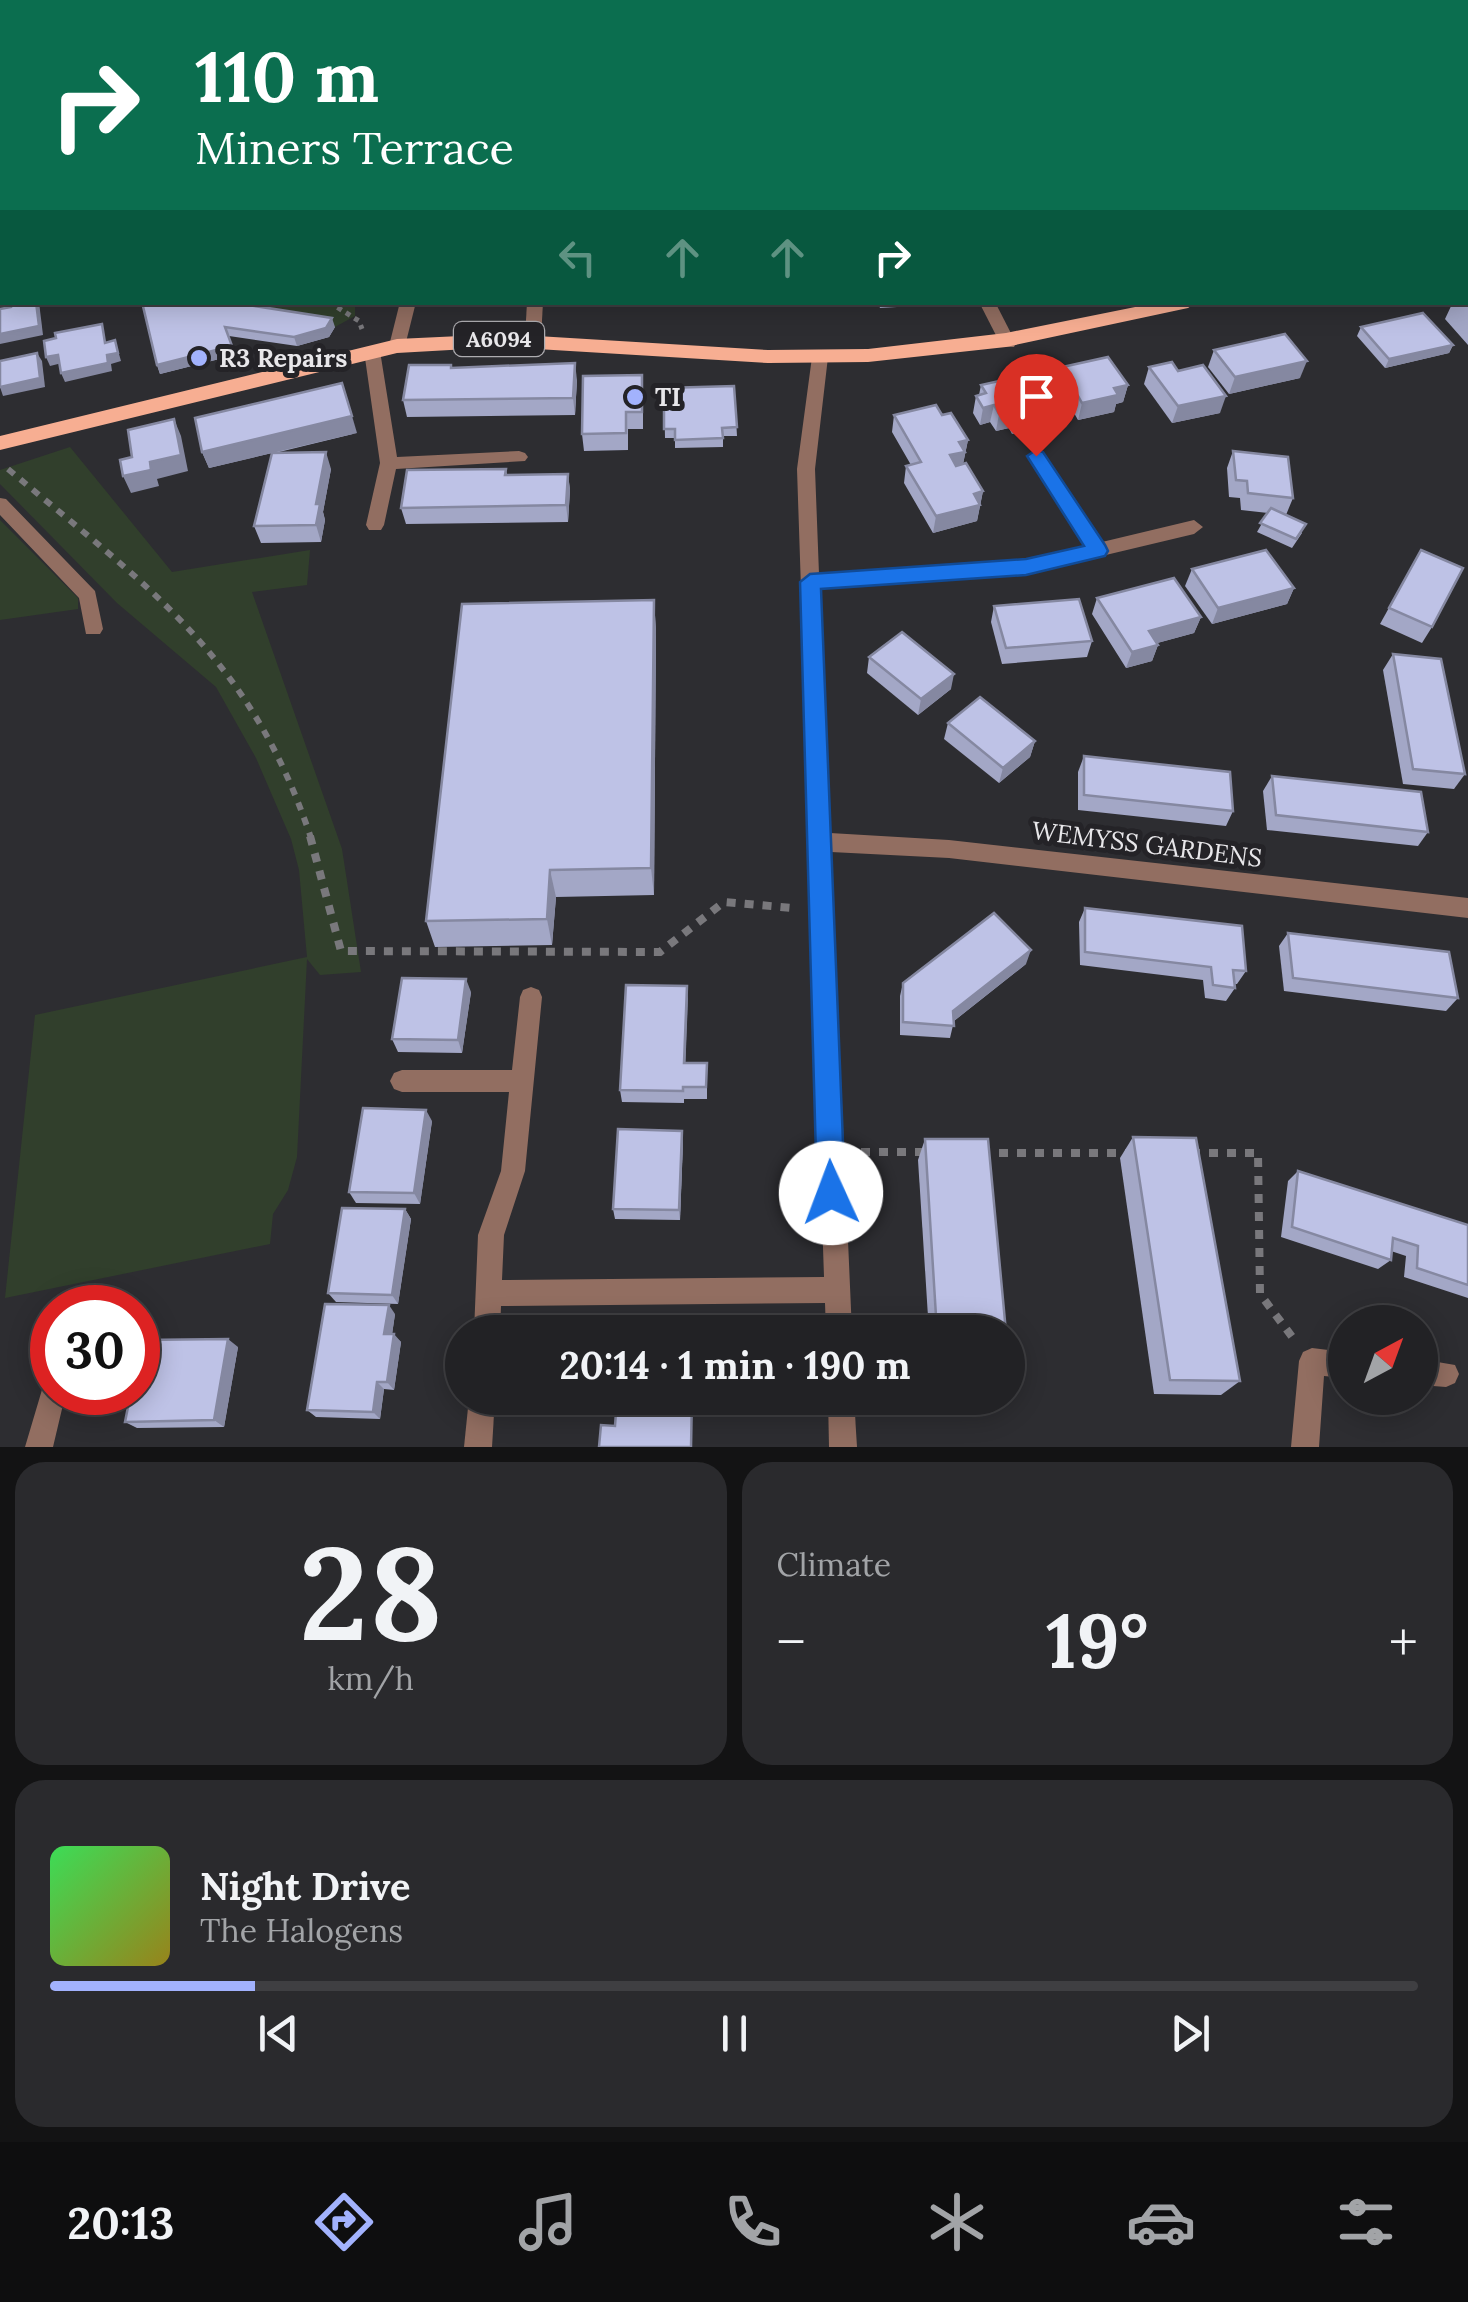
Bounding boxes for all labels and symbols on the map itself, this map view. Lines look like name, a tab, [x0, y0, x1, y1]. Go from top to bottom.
road number: A6094	[454, 322, 544, 356]
place label: R3 Repairs	[219, 342, 347, 374]
marker: R3 Repairs	[188, 347, 210, 369]
pin	[994, 354, 1079, 457]
place label: TI	[655, 381, 681, 413]
marker: TI	[624, 386, 646, 408]
street label: WEMYSS GARDENS	[1030, 814, 1264, 874]
position arrow	[779, 1141, 883, 1245]
speed limit sign: 30	[30, 1285, 160, 1415]
north arrow	[1328, 1305, 1438, 1415]

